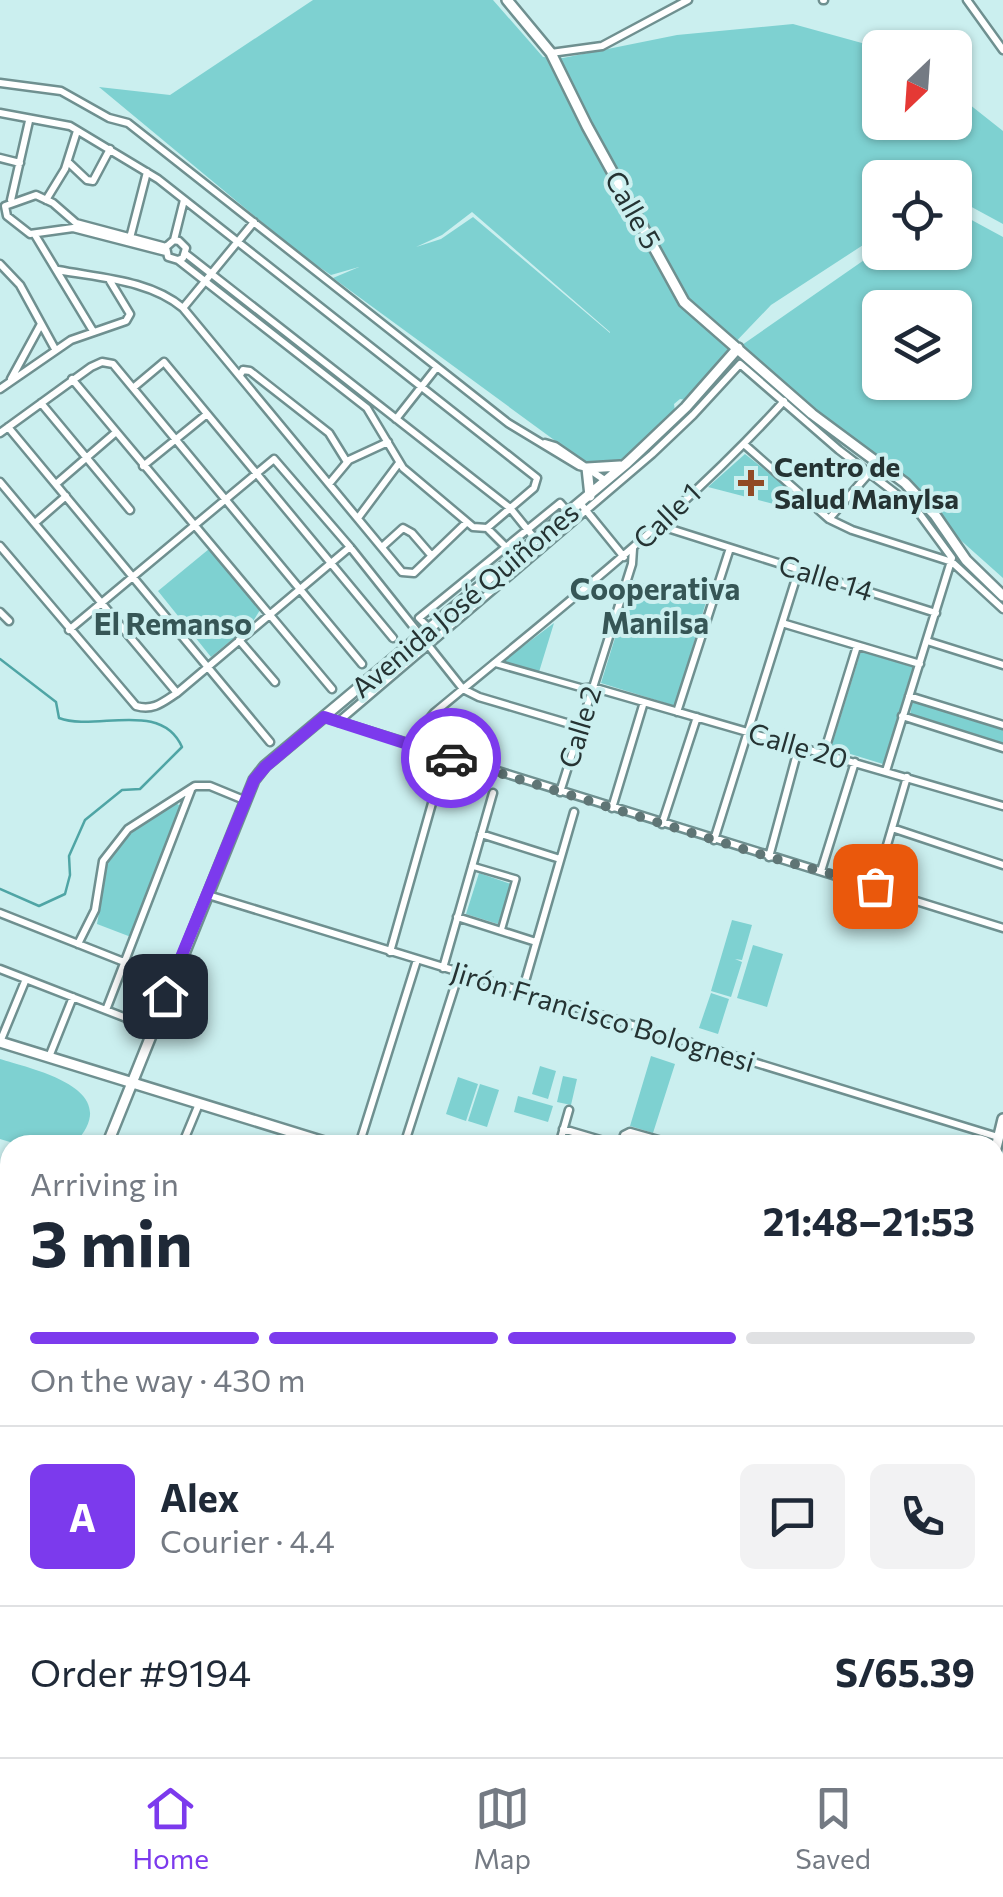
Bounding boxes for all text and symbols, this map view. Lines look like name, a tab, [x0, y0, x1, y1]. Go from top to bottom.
north arrow	[862, 30, 972, 140]
map controls	[862, 30, 972, 400]
button: locate	[862, 160, 972, 270]
street label: Calle 5	[599, 164, 669, 255]
button: layers	[862, 290, 972, 400]
place label: Centro de Salud Manylsa	[774, 449, 959, 515]
marker: Centro de Salud Manylsa	[738, 470, 764, 496]
street label: Calle 1	[626, 475, 707, 555]
street label: Avenida José Quiñones	[344, 494, 585, 704]
street label: Calle 14	[775, 547, 878, 608]
district label: Cooperativa Manilsa	[570, 569, 740, 640]
district label: El Remanso	[94, 604, 252, 641]
street label: Calle 2	[551, 682, 608, 772]
courier	[401, 708, 501, 808]
street label: Calle 20	[745, 715, 852, 775]
icon: car	[424, 731, 479, 786]
pin	[833, 844, 918, 929]
icon: bag	[848, 859, 903, 914]
pin	[123, 954, 208, 1039]
street label: Jirón Francisco Bolognesi	[447, 954, 759, 1078]
icon: home	[138, 969, 193, 1024]
text: Arriving in	[30, 1163, 179, 1203]
text: 21:48–21:53	[763, 1197, 975, 1244]
text: 3 min	[30, 1201, 193, 1280]
text: On the way · 430 m	[30, 1359, 306, 1399]
button: chat	[740, 1464, 845, 1569]
button: phone	[870, 1464, 975, 1569]
text: Alex	[160, 1473, 239, 1520]
text: A	[69, 1493, 96, 1540]
text: Courier · 4.4	[160, 1520, 335, 1560]
text: Order #9194	[30, 1648, 251, 1695]
text: S/65.39	[835, 1648, 975, 1695]
tab: Home	[132, 1781, 209, 1875]
tab: Map	[473, 1781, 531, 1875]
tab: Saved	[795, 1781, 871, 1875]

